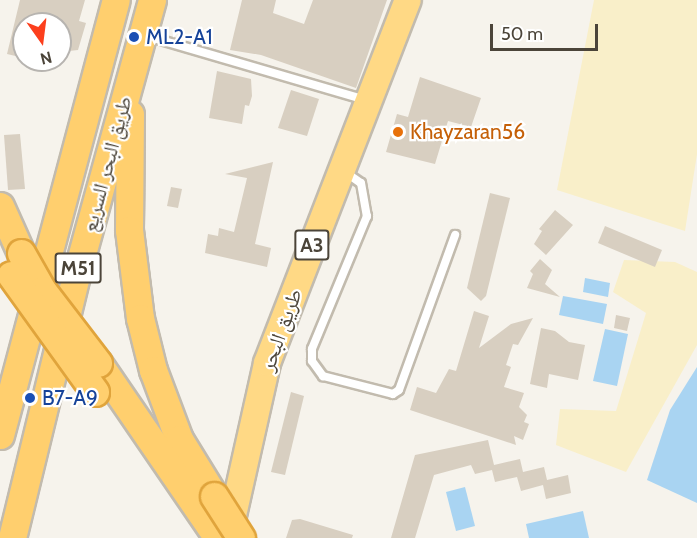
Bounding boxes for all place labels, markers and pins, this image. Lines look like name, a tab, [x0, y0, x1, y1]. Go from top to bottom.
place label: ML2-A1	[146, 24, 213, 50]
marker: ML2-A1	[127, 30, 141, 44]
place label: Khayzaran56	[410, 119, 525, 145]
marker: Khayzaran56	[391, 125, 405, 139]
place label: B7-A9	[42, 385, 98, 411]
marker: B7-A9	[23, 391, 37, 405]

